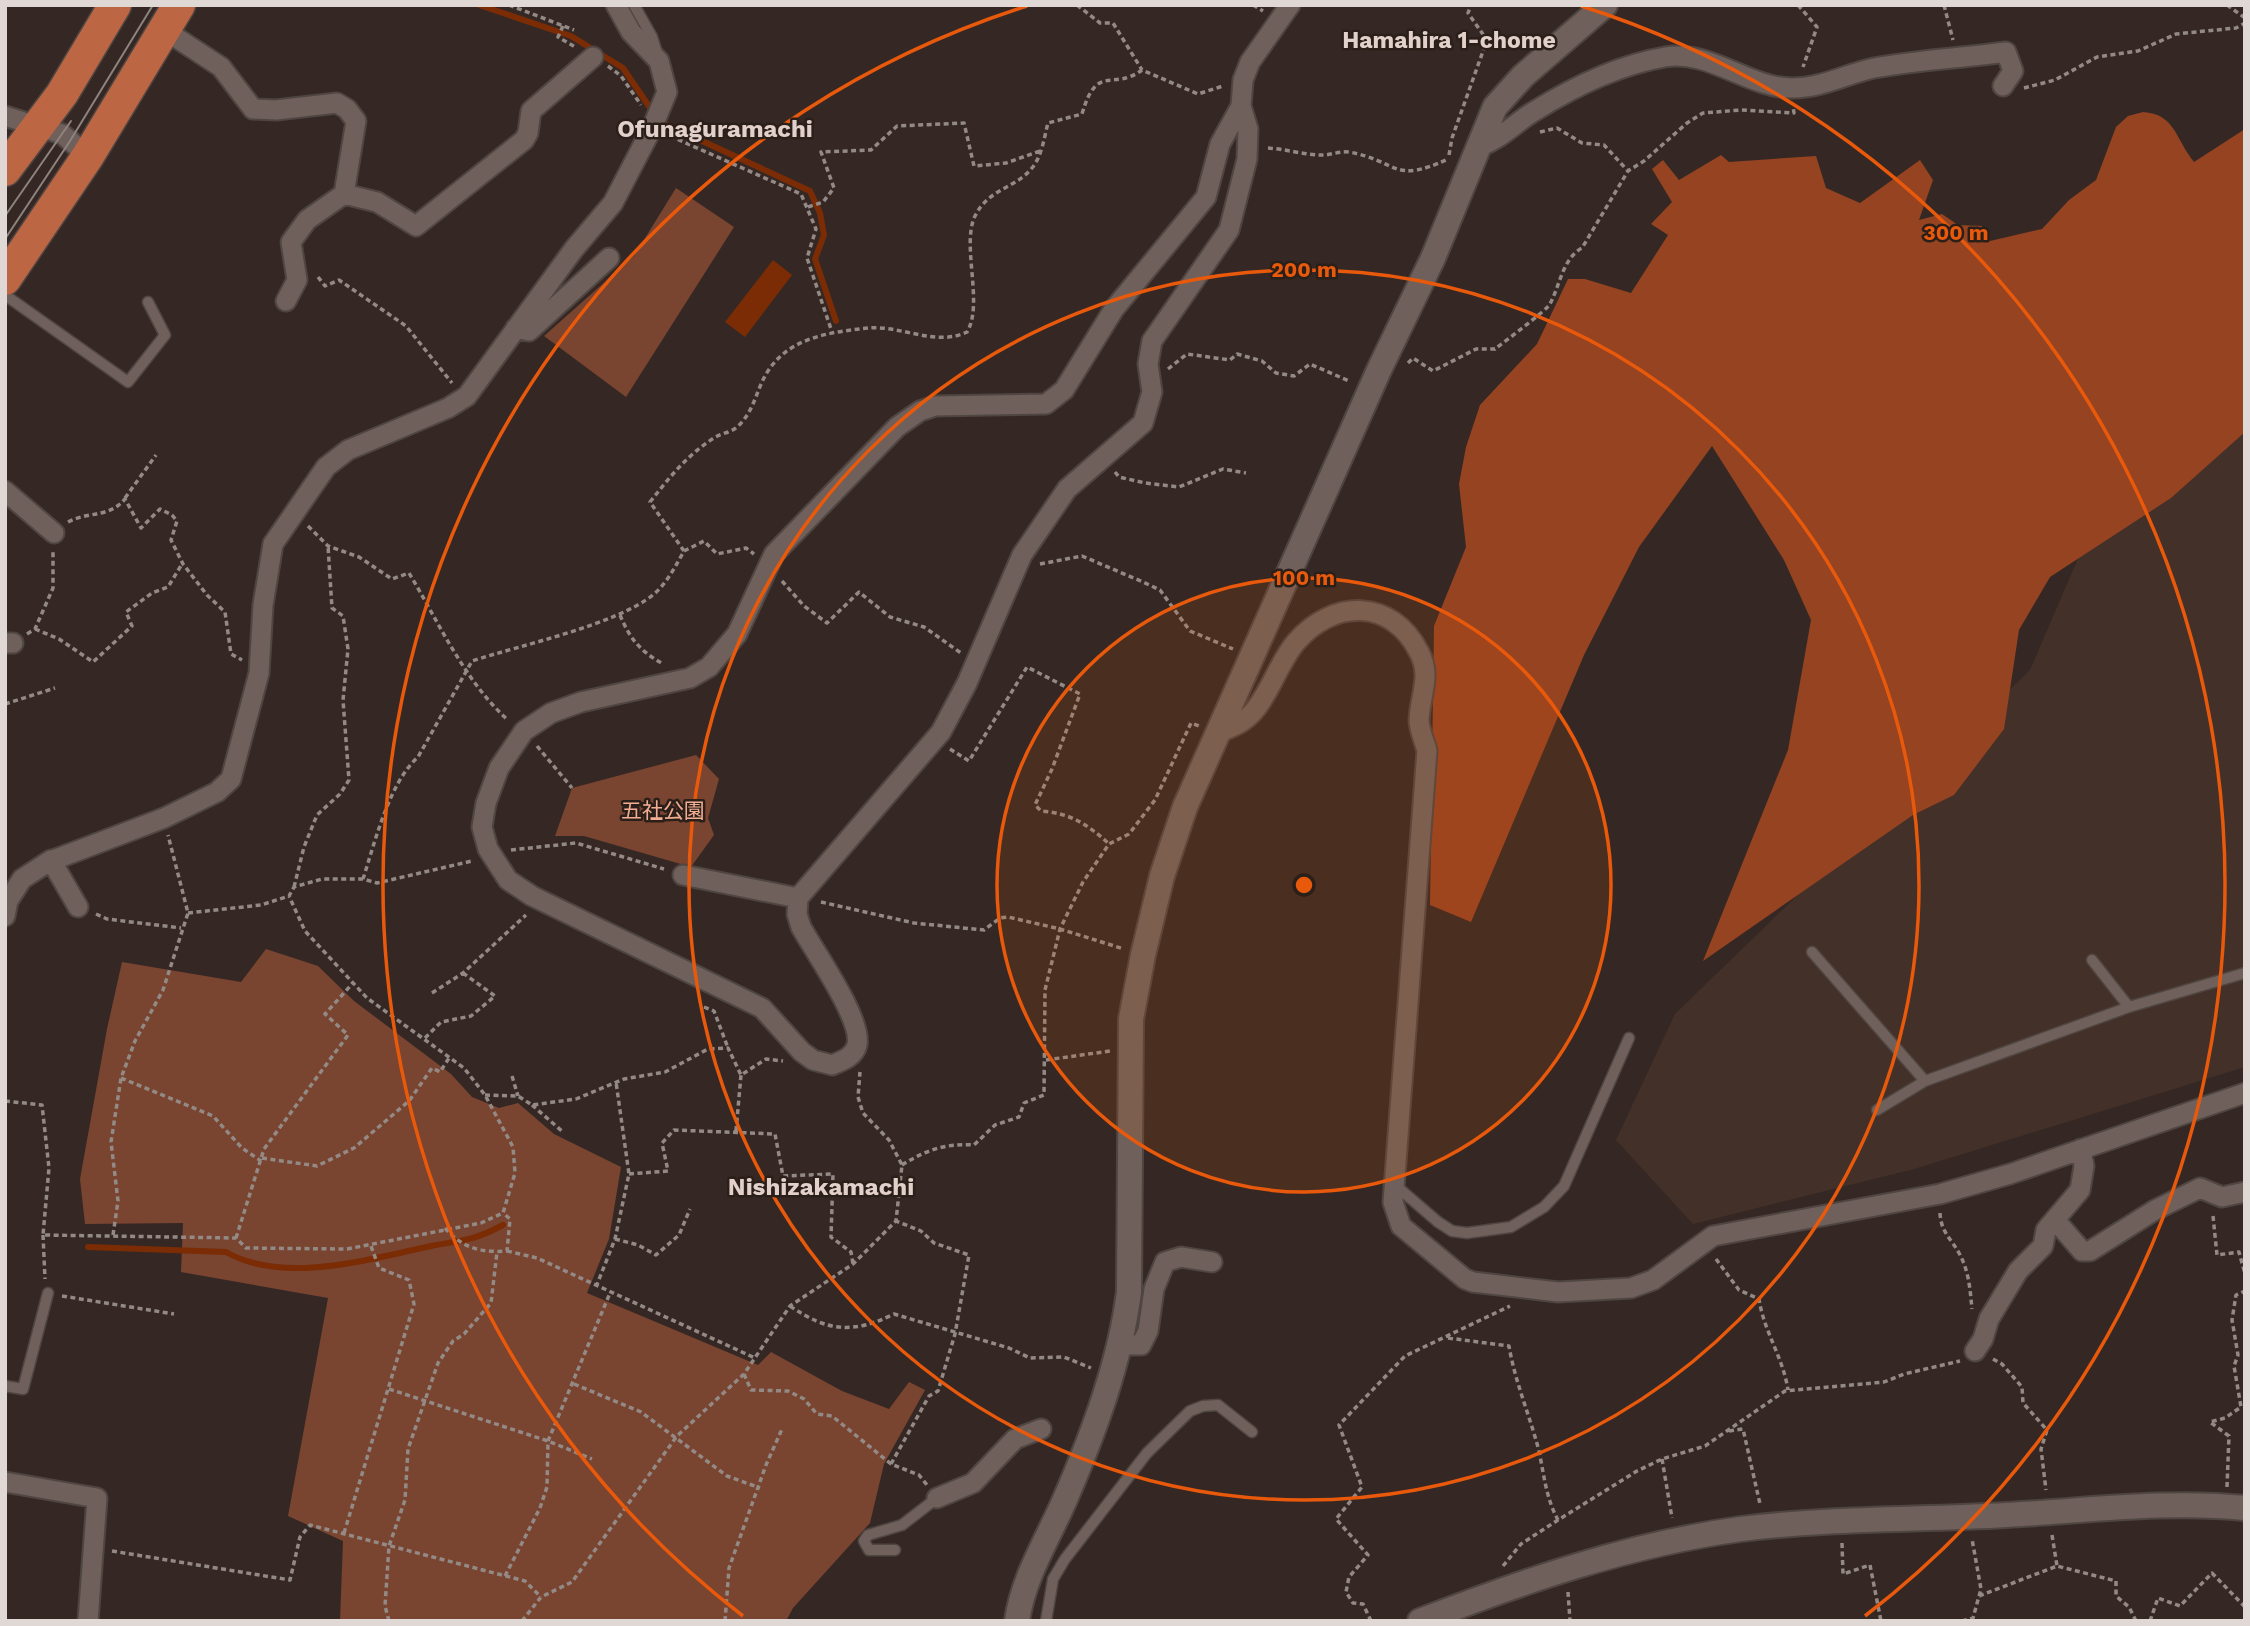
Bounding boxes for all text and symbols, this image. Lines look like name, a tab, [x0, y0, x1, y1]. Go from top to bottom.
district label: Hamahira 1-chome	[1342, 27, 1556, 54]
district label: Ofunaguramachi	[617, 115, 813, 143]
text: 300 m	[1923, 220, 1989, 245]
text: 200 m	[1271, 257, 1337, 282]
text: 100 m	[1273, 565, 1335, 590]
park label: 五社公園	[621, 798, 705, 823]
centre of rings	[1292, 873, 1316, 897]
district label: Nishizakamachi	[728, 1173, 914, 1201]

